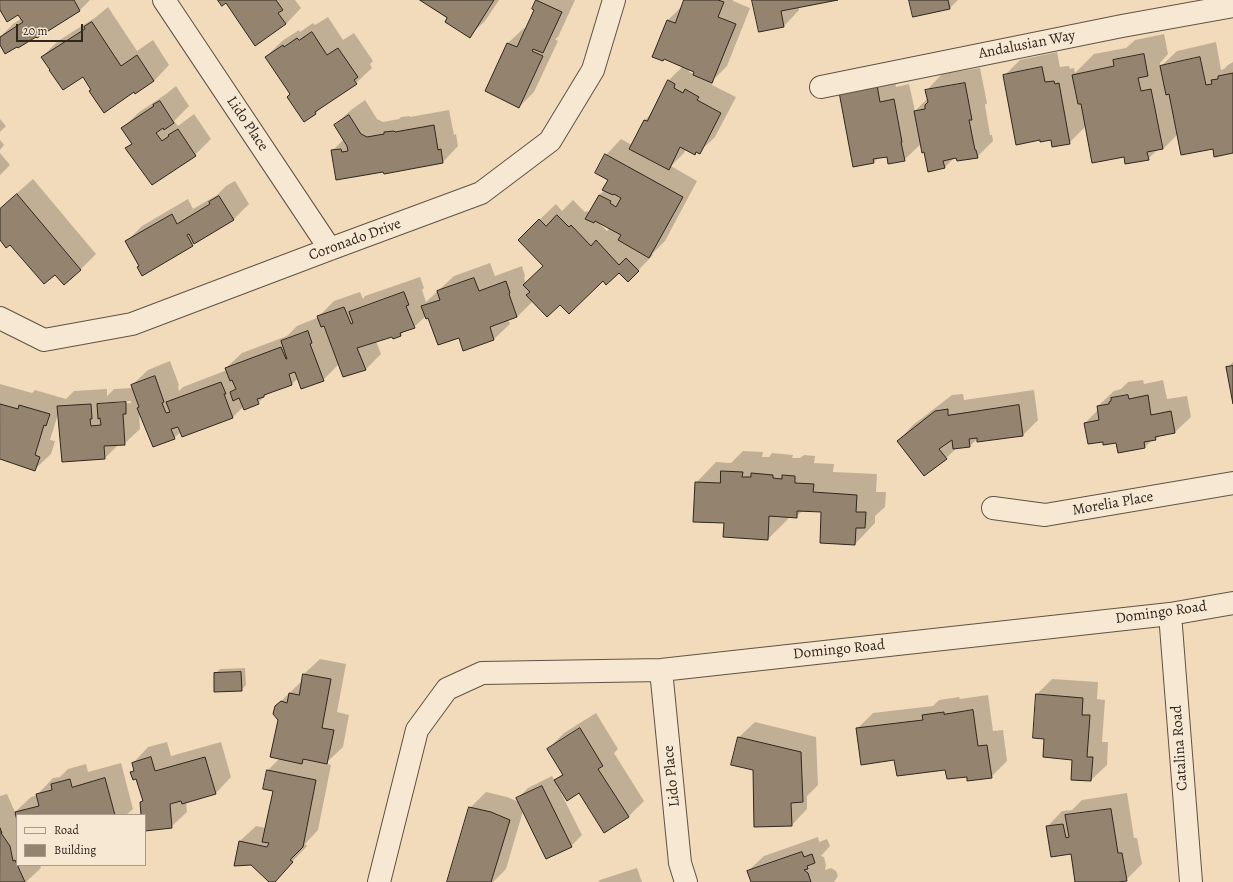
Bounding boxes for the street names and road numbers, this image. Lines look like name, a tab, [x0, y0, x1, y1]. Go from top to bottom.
street label: Andalusian Way	[977, 27, 1077, 63]
street label: Lido Place	[222, 93, 272, 155]
street label: Coronado Drive	[306, 215, 404, 265]
street label: Morelia Place	[1071, 488, 1155, 520]
street label: Domingo Road	[1114, 598, 1208, 628]
street label: Domingo Road	[792, 636, 886, 664]
street label: Catalina Road	[1168, 705, 1192, 791]
street label: Lido Place	[660, 744, 684, 808]

